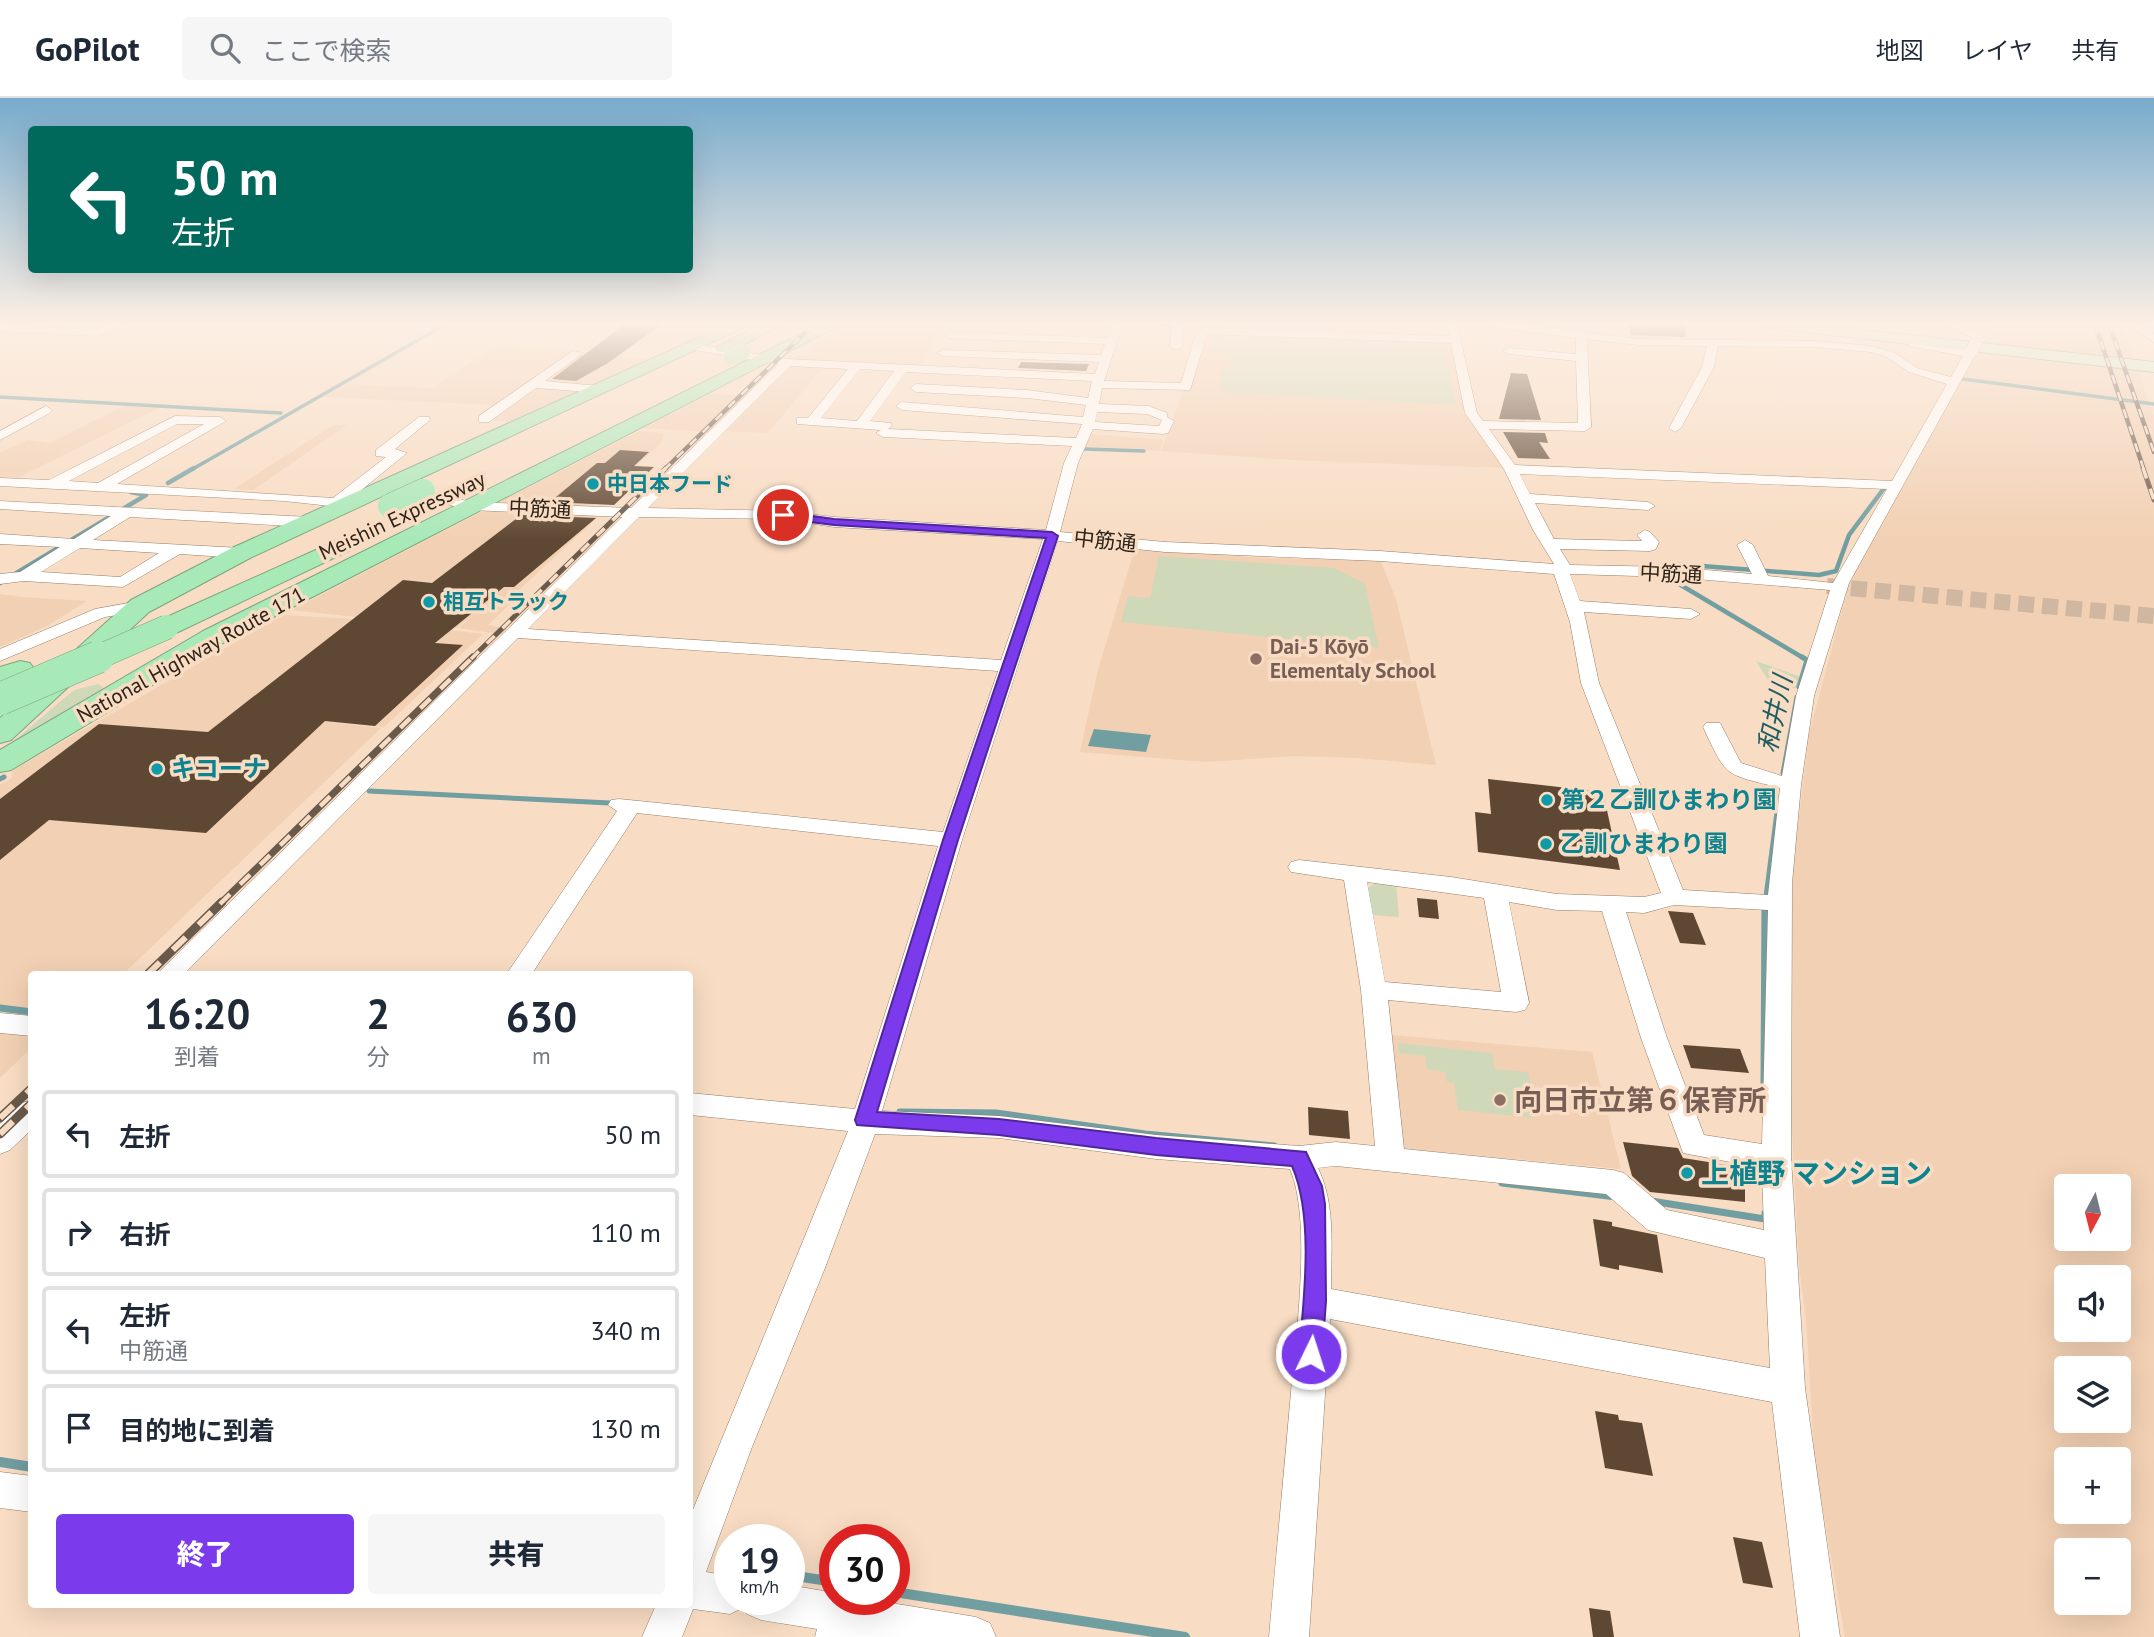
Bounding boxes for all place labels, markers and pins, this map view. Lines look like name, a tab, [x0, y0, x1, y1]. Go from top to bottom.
place label: 中日本フード	[607, 470, 733, 497]
marker: 中日本フード	[585, 476, 601, 492]
pin	[753, 485, 813, 545]
place label: 相互トラック	[443, 588, 569, 615]
marker: 相互トラック	[421, 594, 437, 610]
place label: Dai-5 Kōyō Elementaly School	[1270, 633, 1437, 684]
marker: Dai-5 Kōyō Elementaly School	[1248, 651, 1264, 667]
place label: キコーナ	[171, 753, 267, 784]
marker: キコーナ	[149, 761, 165, 777]
place label: 第２乙訓ひまわり園	[1561, 784, 1777, 815]
marker: 第２乙訓ひまわり園	[1539, 792, 1555, 808]
place label: 乙訓ひまわり園	[1560, 828, 1728, 859]
marker: 乙訓ひまわり園	[1538, 836, 1554, 852]
place label: 向日市立第６保育所	[1514, 1081, 1766, 1118]
marker: 向日市立第６保育所	[1492, 1092, 1508, 1108]
place label: 上植野 マンション	[1701, 1154, 1932, 1191]
marker: 上植野 マンション	[1679, 1165, 1695, 1181]

